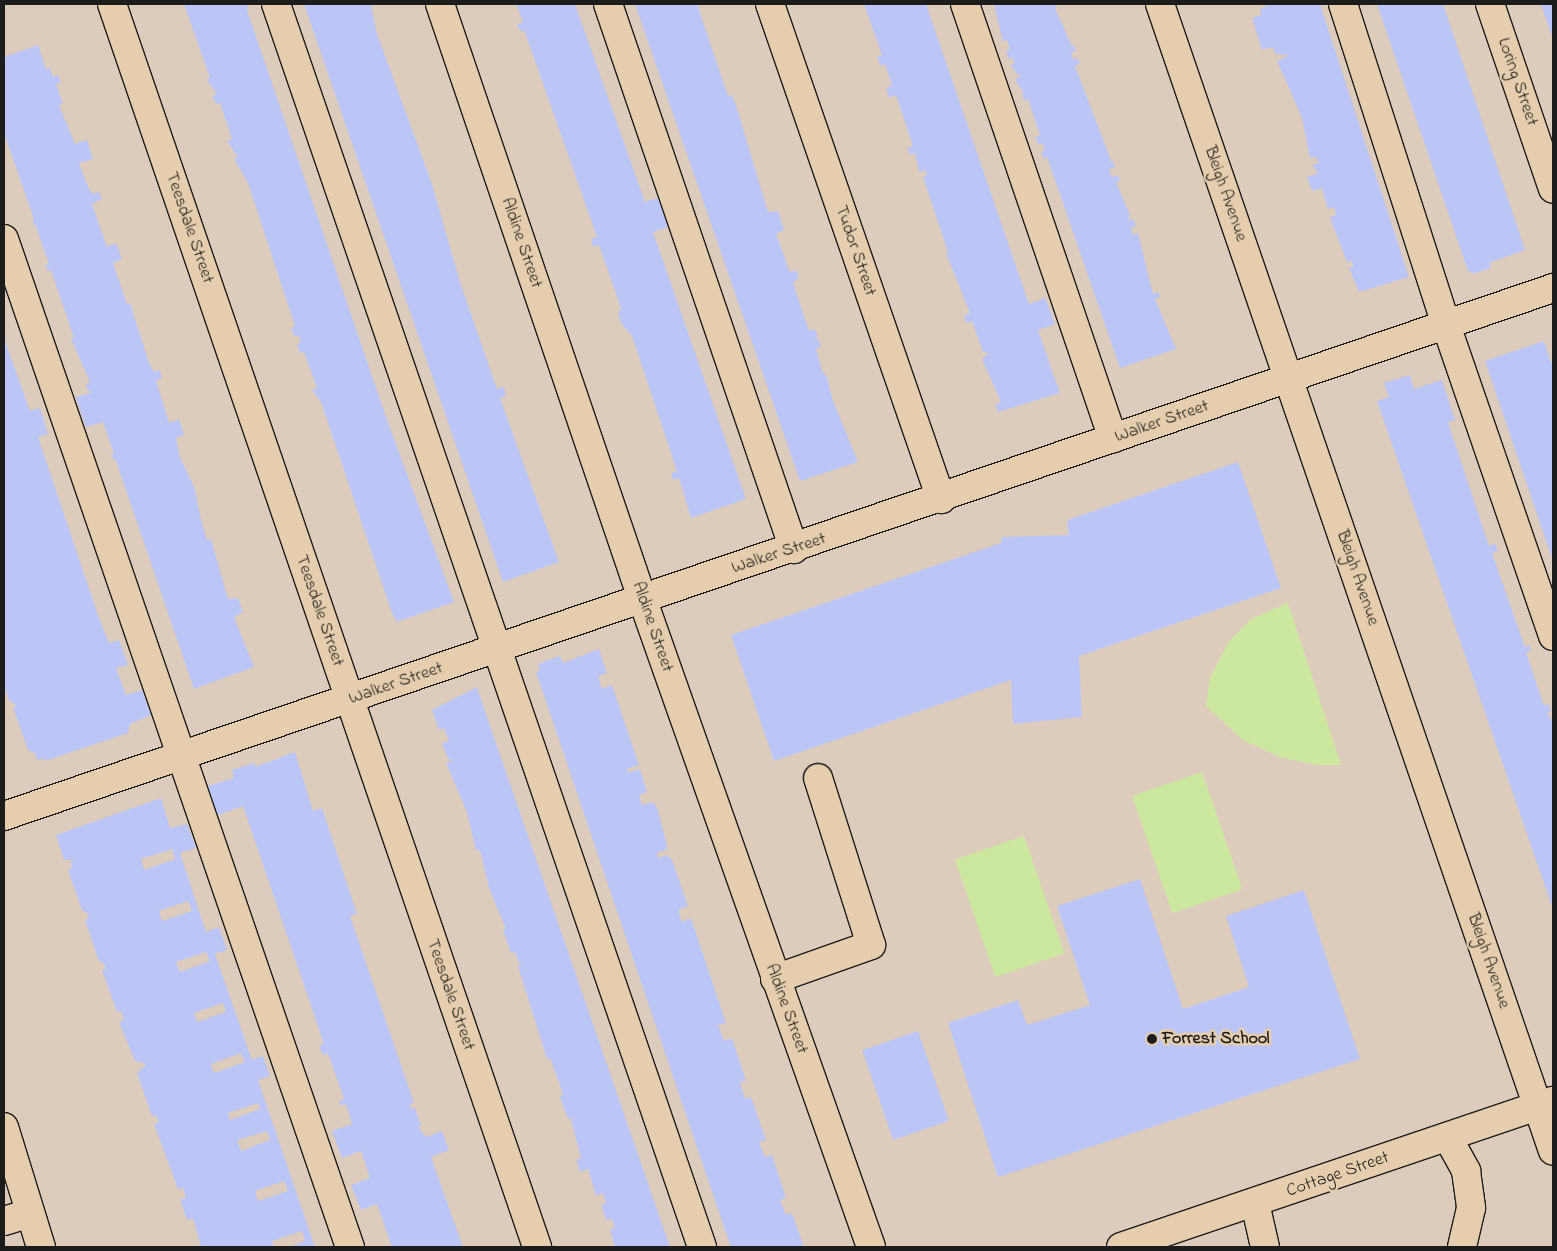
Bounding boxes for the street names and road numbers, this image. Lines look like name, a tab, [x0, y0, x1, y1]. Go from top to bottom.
street label: Loring Street	[1492, 35, 1542, 129]
street label: Bleigh Avenue	[1199, 143, 1251, 245]
street label: Teesdale Street	[160, 169, 218, 287]
street label: Aldine Street	[495, 195, 547, 291]
street label: Tudor Street	[829, 203, 881, 299]
street label: Walker Street	[1112, 396, 1212, 448]
street label: Bleigh Avenue	[1331, 527, 1383, 629]
street label: Walker Street	[729, 529, 829, 579]
street label: Teesdale Street	[290, 552, 348, 670]
street label: Aldine Street	[626, 579, 678, 675]
street label: Walker Street	[346, 658, 446, 710]
street label: Bleigh Avenue	[1462, 910, 1514, 1012]
street label: Teesdale Street	[421, 936, 479, 1054]
street label: Aldine Street	[760, 961, 812, 1057]
street label: Cottage Street	[1284, 1147, 1392, 1203]

